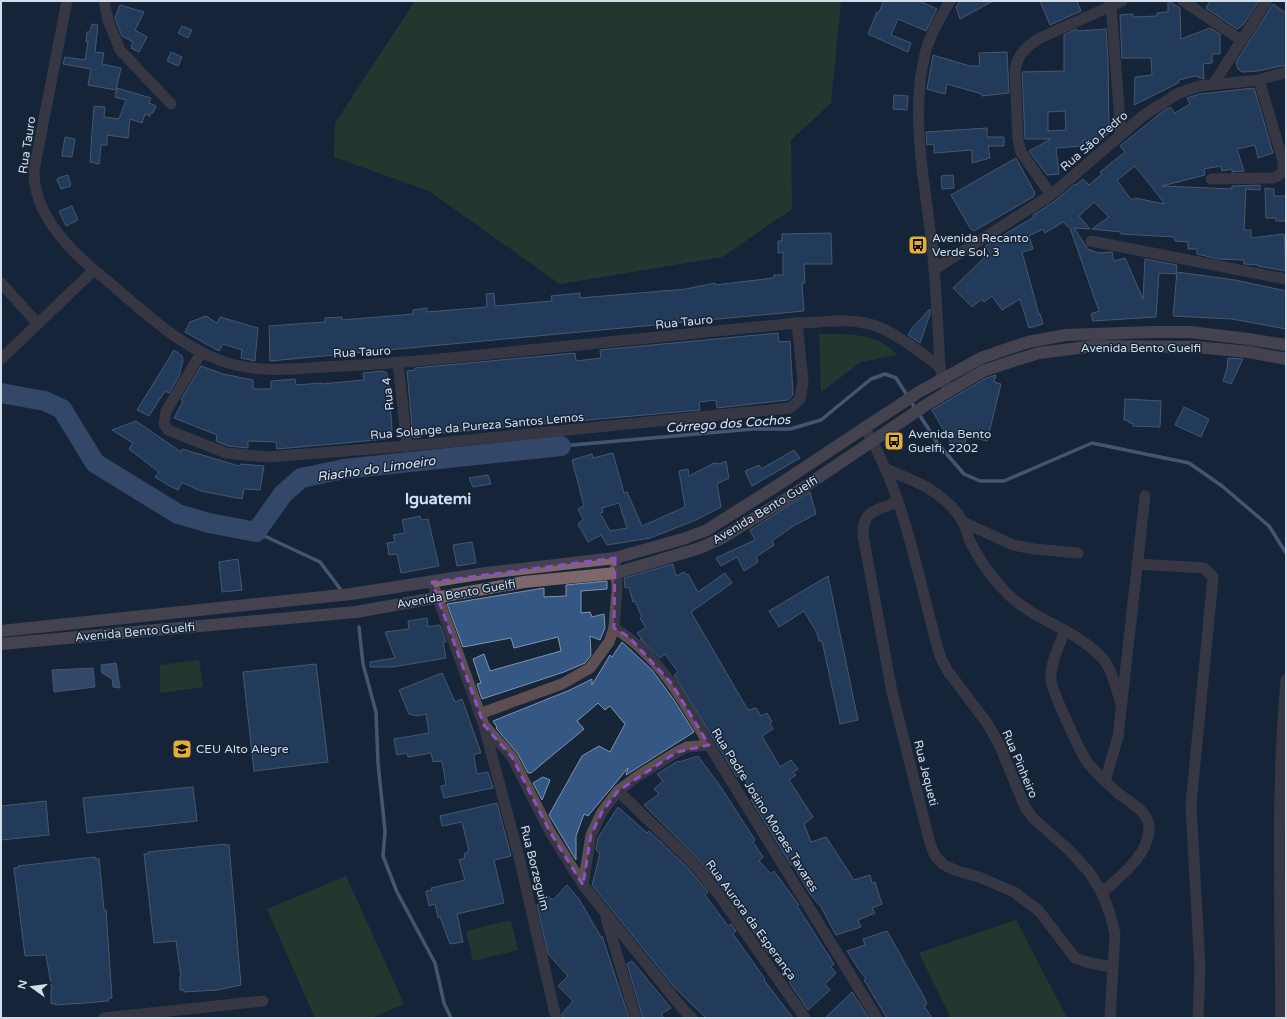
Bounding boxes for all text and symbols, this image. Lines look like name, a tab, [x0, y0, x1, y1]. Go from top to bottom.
street label: Rua São Pedro	[1058, 108, 1130, 174]
street label: Rua Tauro	[16, 115, 38, 175]
place label: Avenida Recanto Verde Sol, 3	[932, 231, 1029, 259]
bus stop icon: Avenida Recanto Verde Sol, 3	[907, 234, 929, 256]
street label: Rua Tauro	[655, 312, 713, 332]
street label: Avenida Bento Guelfi	[1081, 341, 1201, 355]
street label: Rua Tauro	[333, 343, 391, 361]
street label: Rua 4	[379, 376, 397, 411]
street label: Rua Solange da Pureza Santos Lemos	[370, 410, 585, 442]
water label: Córrego dos Cochos	[665, 412, 792, 436]
place label: Avenida Bento Guelfi, 2202	[908, 427, 991, 455]
bus stop icon: Avenida Bento Guelfi, 2202	[883, 430, 905, 452]
water label: Riacho do Limoeiro	[316, 453, 437, 485]
street label: Avenida Bento Guelfi	[710, 473, 820, 547]
district label: Iguatemi	[405, 489, 471, 509]
street label: Avenida Bento Guelfi	[396, 577, 516, 611]
street label: Avenida Bento Guelfi	[74, 620, 196, 644]
street label: Rua Padre Josino Moraes Tavares	[709, 726, 821, 895]
street label: Rua Pinheiro	[999, 728, 1041, 800]
school or university icon: CEU Alto Alegre	[171, 738, 193, 760]
street label: Rua Jequeti	[911, 739, 941, 807]
place label: CEU Alto Alegre	[196, 742, 289, 756]
street label: Rua Borzeguim	[518, 824, 552, 912]
street label: Rua Aurora da Esperança	[703, 857, 799, 983]
north arrow	[12, 967, 52, 1007]
text: N	[15, 979, 30, 991]

